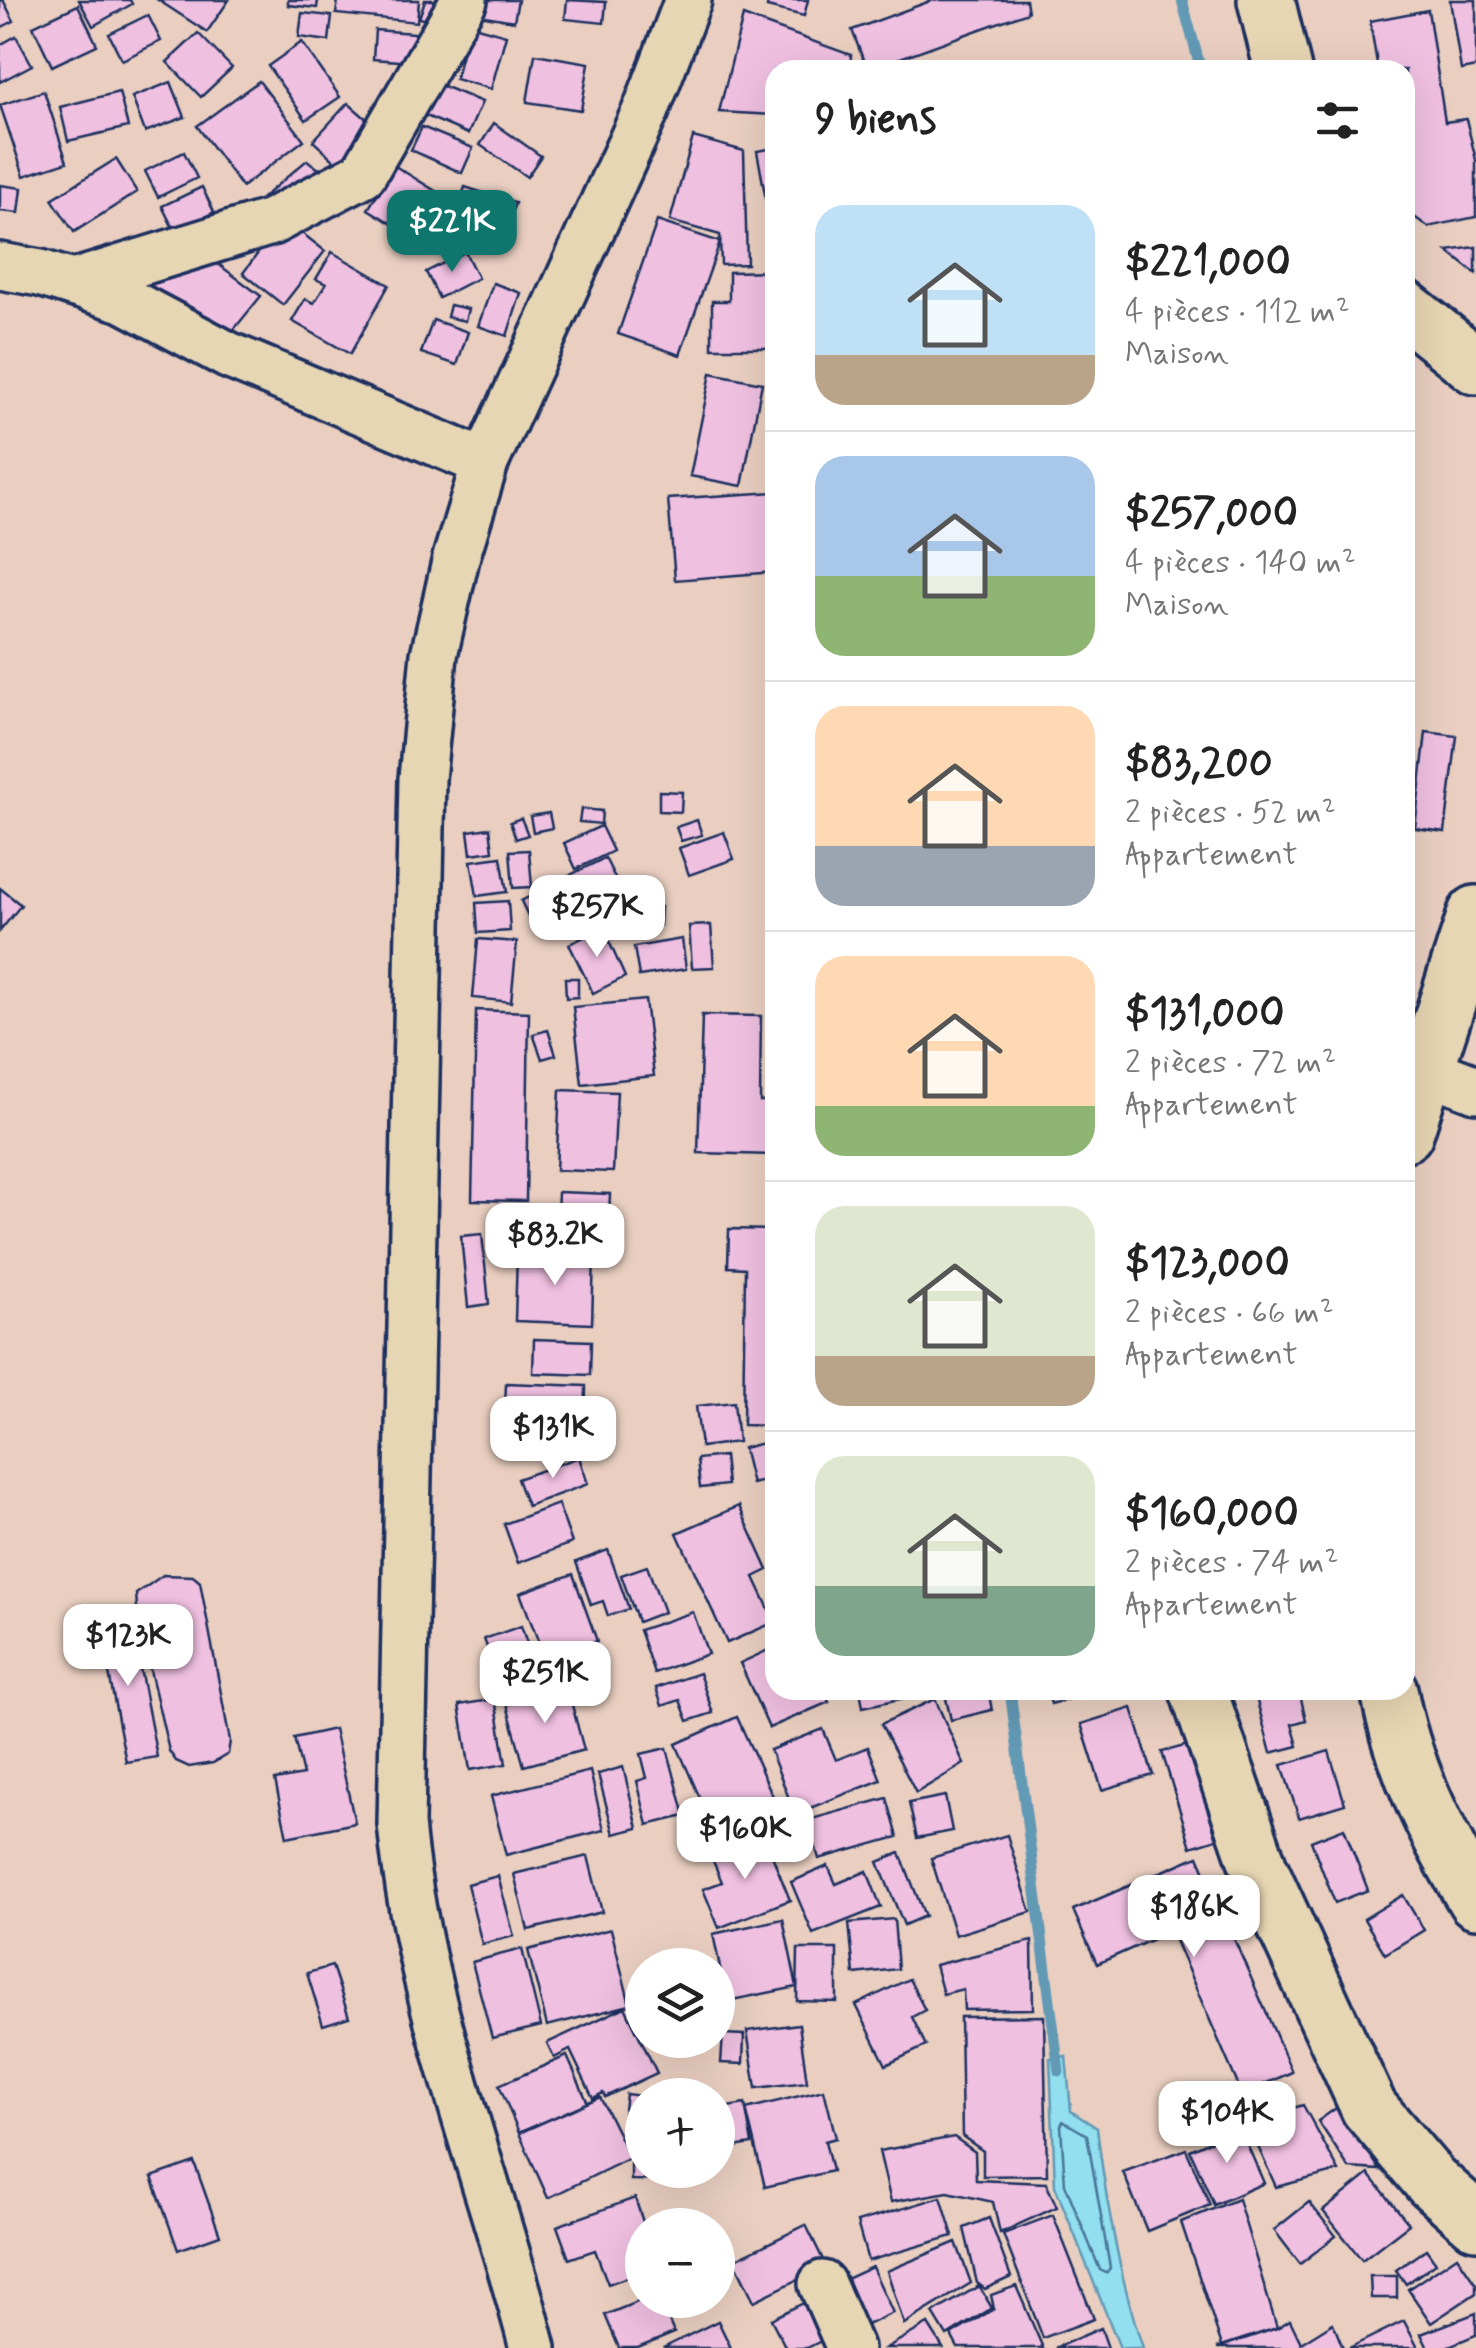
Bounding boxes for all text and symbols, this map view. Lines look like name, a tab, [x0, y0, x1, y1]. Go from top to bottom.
text: 9 biens	[815, 93, 936, 148]
icon: filters	[1310, 93, 1365, 148]
pin: $221K	[382, 190, 522, 275]
text: $221K	[409, 201, 495, 243]
text: $221,000	[1125, 236, 1291, 291]
icon: home	[895, 245, 1015, 365]
text: 4 pièces · 112 m²	[1125, 291, 1350, 333]
text: Maison	[1125, 333, 1229, 375]
text: $257,000	[1125, 487, 1298, 542]
icon: home	[895, 496, 1015, 616]
text: 4 pièces · 140 m²	[1125, 542, 1356, 584]
text: Maison	[1125, 584, 1229, 626]
text: $83,200	[1125, 737, 1273, 792]
icon: home	[895, 746, 1015, 866]
text: 2 pièces · 52 m²	[1125, 792, 1336, 834]
text: Appartement	[1125, 834, 1298, 876]
pin: $257K	[527, 875, 667, 960]
text: $257K	[551, 886, 643, 928]
text: $131,000	[1125, 987, 1284, 1042]
icon: home	[895, 996, 1015, 1116]
text: 2 pièces · 72 m²	[1125, 1042, 1336, 1084]
text: Appartement	[1125, 1084, 1298, 1126]
pin: $83.2K	[474, 1203, 636, 1288]
text: $83.2K	[507, 1214, 603, 1256]
text: $123,000	[1125, 1237, 1290, 1292]
icon: home	[895, 1246, 1015, 1366]
text: 2 pièces · 66 m²	[1125, 1292, 1334, 1334]
text: Appartement	[1125, 1334, 1298, 1376]
pin: $131K	[483, 1396, 623, 1481]
text: $131K	[512, 1407, 594, 1449]
text: $160,000	[1125, 1487, 1299, 1542]
icon: home	[895, 1496, 1015, 1616]
text: 2 pièces · 74 m²	[1125, 1542, 1339, 1584]
text: Appartement	[1125, 1584, 1298, 1626]
pin: $123K	[58, 1604, 198, 1689]
text: $123K	[85, 1615, 171, 1657]
pin: $251K	[475, 1641, 615, 1726]
text: $251K	[502, 1652, 588, 1694]
pin: $160K	[675, 1797, 815, 1882]
text: $160K	[699, 1808, 791, 1850]
pin: $186K	[1124, 1875, 1264, 1960]
text: $186K	[1150, 1886, 1238, 1928]
map controls	[625, 1948, 735, 2318]
button: layers	[625, 1948, 735, 2058]
button: +	[625, 2078, 735, 2188]
pin: $104K	[1157, 2081, 1297, 2166]
text: $104K	[1181, 2092, 1273, 2134]
button: −	[625, 2208, 735, 2318]

